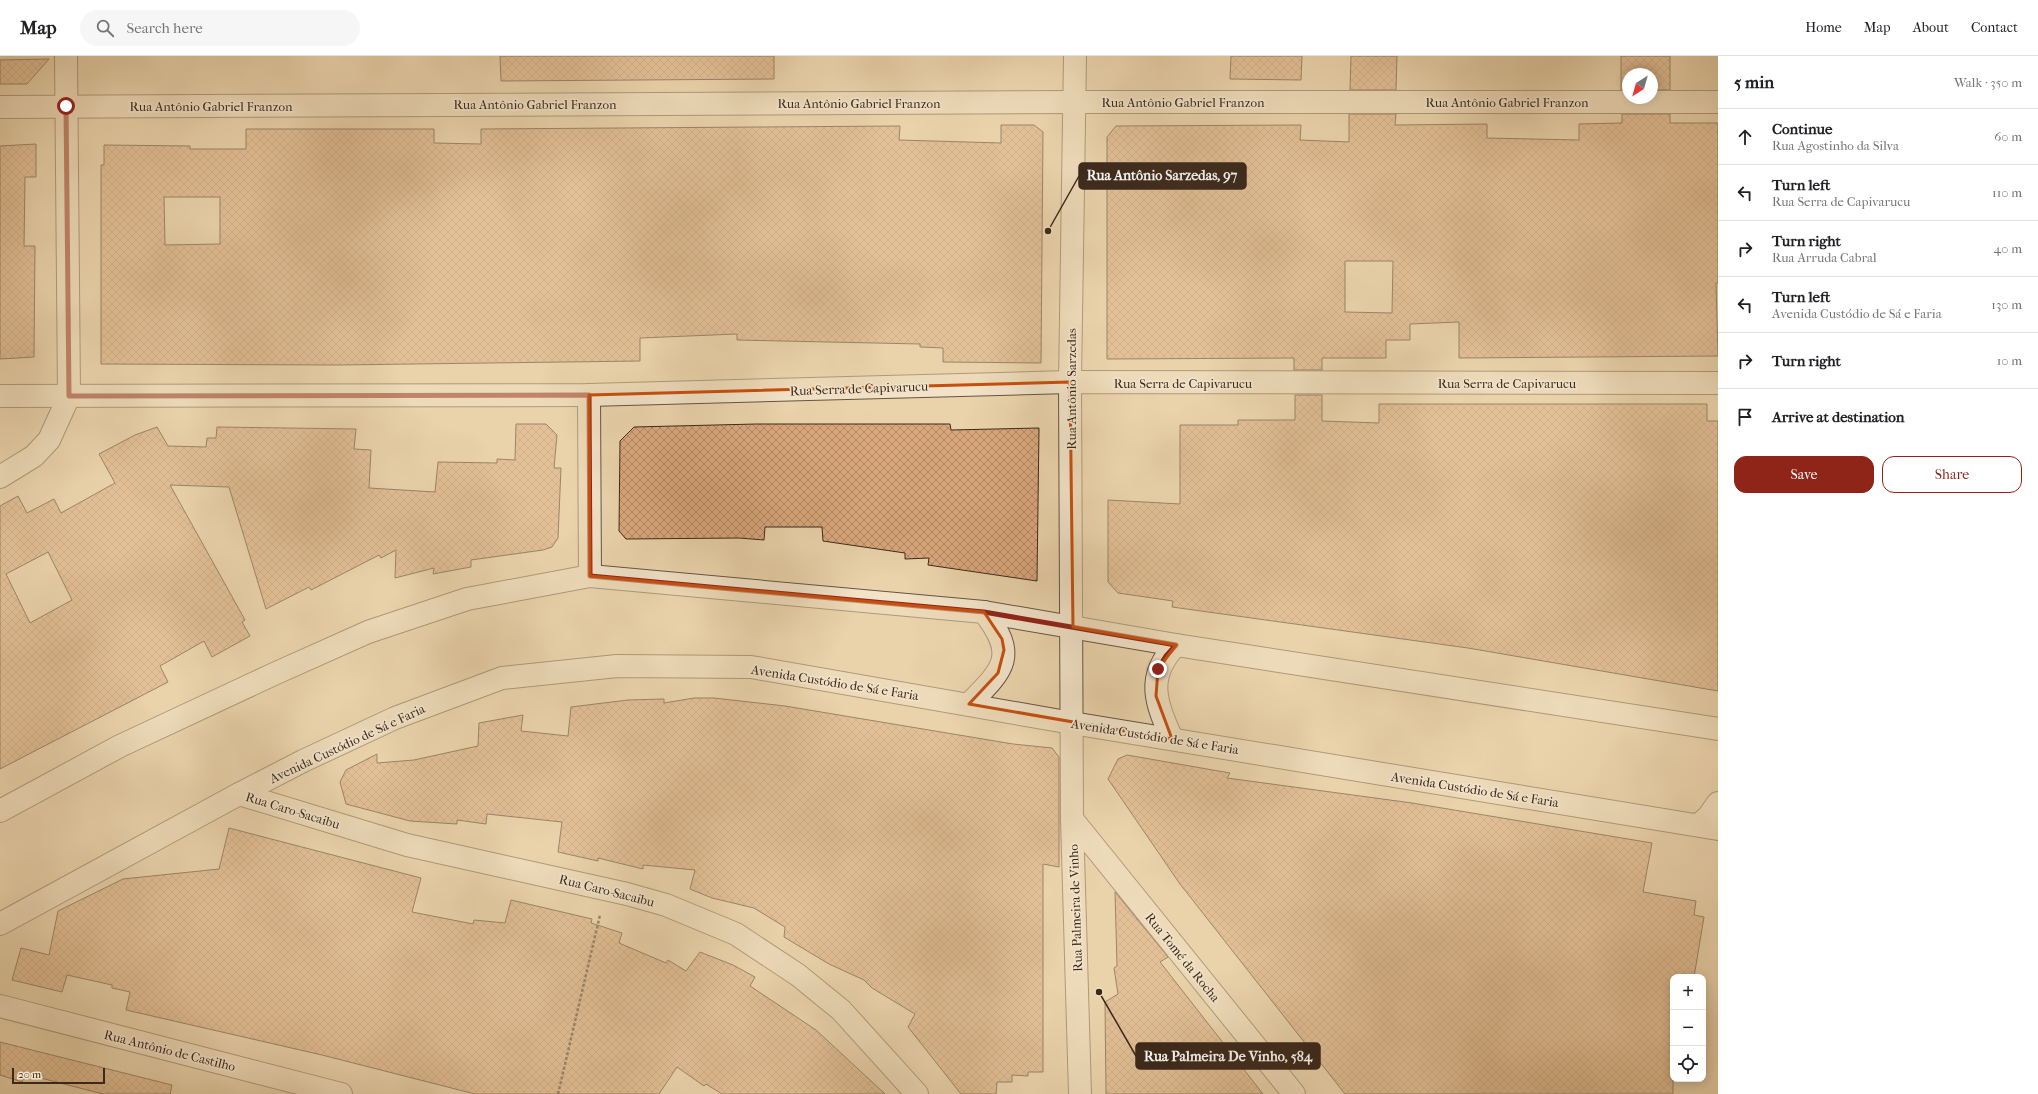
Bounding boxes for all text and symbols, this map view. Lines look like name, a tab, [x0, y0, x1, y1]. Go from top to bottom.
search box	[80, 10, 360, 46]
text: Map	[20, 17, 56, 39]
icon: search	[94, 17, 116, 39]
text: Search here	[126, 19, 203, 37]
text: Home	[1805, 19, 1842, 36]
text: Map	[1864, 19, 1891, 36]
text: About	[1913, 19, 1949, 36]
text: Contact	[1971, 19, 2018, 36]
north arrow	[1622, 68, 1658, 104]
text: 5 min	[1734, 72, 1774, 92]
text: Walk · 350 m	[1954, 75, 2022, 90]
street label: Rua Antônio Gabriel Franzon	[1102, 95, 1265, 110]
street label: Rua Antônio Gabriel Franzon	[1426, 95, 1589, 110]
street label: Rua Antônio Gabriel Franzon	[778, 96, 941, 111]
route start	[57, 97, 75, 115]
street label: Rua Antônio Gabriel Franzon	[454, 97, 617, 112]
street label: Rua Antônio Gabriel Franzon	[130, 99, 293, 114]
text: Continue	[1772, 120, 1832, 138]
icon: ahead	[1734, 126, 1756, 148]
text: 60 m	[1994, 129, 2022, 144]
text: Rua Agostinho da Silva	[1772, 138, 1899, 153]
callout: Rua Antônio Sarzedas, 97	[1079, 163, 1246, 189]
text: Rua Antônio Sarzedas, 97	[1087, 167, 1238, 184]
text: Turn left	[1772, 176, 1830, 194]
icon: left	[1734, 182, 1756, 204]
text: 110 m	[1992, 185, 2022, 200]
text: Rua Serra de Capivarucu	[1772, 194, 1910, 209]
text: Turn right	[1772, 232, 1841, 250]
icon: right	[1734, 238, 1756, 260]
text: 40 m	[1994, 241, 2022, 256]
text: Rua Arruda Cabral	[1772, 250, 1877, 265]
text: Turn left	[1772, 288, 1830, 306]
icon: left	[1734, 294, 1756, 316]
text: 130 m	[1991, 297, 2022, 312]
text: Avenida Custódio de Sá e Faria	[1772, 306, 1942, 321]
street label: Rua Antônio Sarzedas	[1064, 328, 1079, 450]
icon: right	[1734, 350, 1756, 372]
text: Turn right	[1772, 352, 1841, 370]
text: 10 m	[1997, 353, 2022, 368]
street label: Rua Serra de Capivarucu	[1114, 376, 1253, 391]
street label: Rua Serra de Capivarucu	[1438, 376, 1577, 391]
street label: Rua Serra de Capivarucu	[790, 379, 929, 398]
icon: arrive	[1734, 406, 1756, 428]
text: Arrive at destination	[1772, 408, 1904, 426]
button: Save	[1734, 456, 1874, 493]
button: Share	[1882, 456, 2022, 493]
route end	[1149, 660, 1167, 678]
street label: Avenida Custódio de Sá e Faria	[749, 662, 921, 703]
street label: Avenida Custódio de Sá e Faria	[266, 700, 428, 787]
street label: Avenida Custódio de Sá e Faria	[1069, 716, 1241, 757]
street label: Avenida Custódio de Sá e Faria	[1389, 769, 1561, 810]
street label: Rua Caro-Sacaibu	[244, 789, 342, 832]
street label: Rua Palmeira de Vinho	[1066, 843, 1085, 972]
street label: Rua Caro-Sacaibu	[558, 871, 657, 910]
street label: Rua Tomé da Rocha	[1142, 910, 1224, 1006]
map controls	[1670, 974, 1706, 1082]
button: +	[1670, 974, 1706, 1010]
button: −	[1670, 1010, 1706, 1046]
street label: Rua Antônio de Castilho	[103, 1027, 238, 1074]
callout: Rua Palmeira De Vinho, 584	[1136, 1043, 1320, 1069]
button: locate	[1670, 1046, 1706, 1082]
text: Rua Palmeira De Vinho, 584	[1144, 1048, 1313, 1065]
scale bar	[12, 1066, 105, 1085]
text: 20 m	[18, 1068, 41, 1081]

